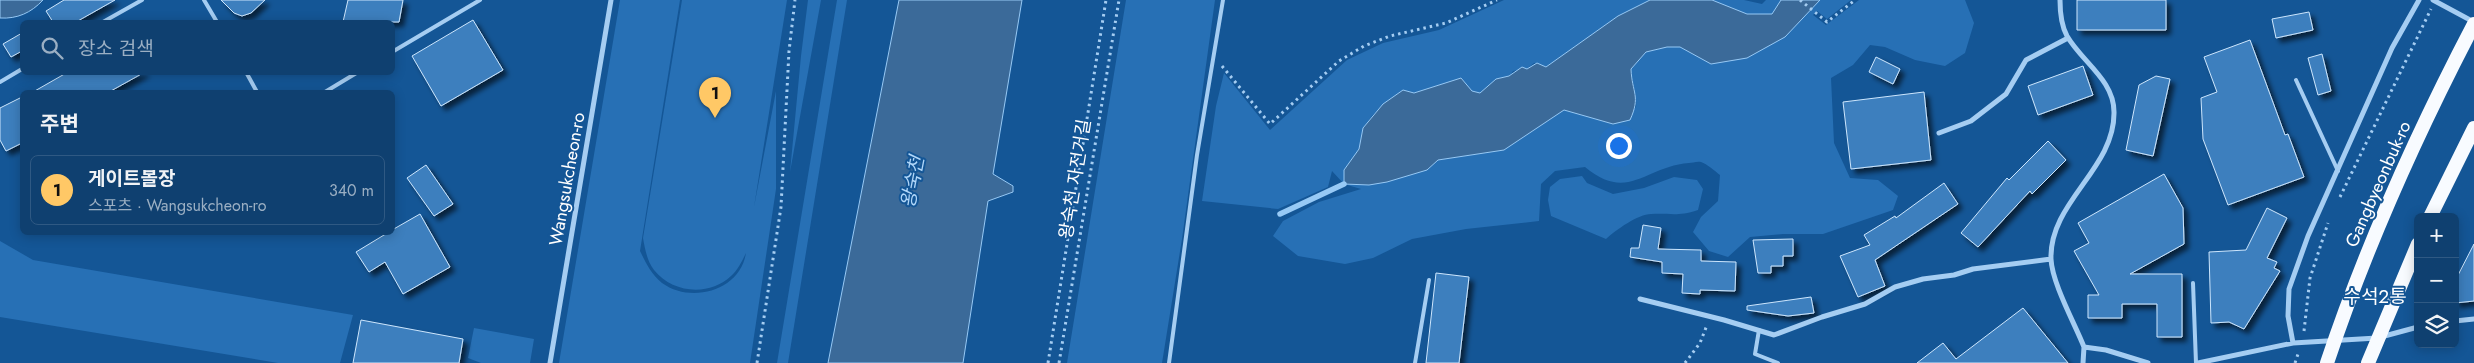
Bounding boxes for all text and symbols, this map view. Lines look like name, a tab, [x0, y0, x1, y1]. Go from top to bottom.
search box	[20, 20, 395, 75]
icon: search	[38, 34, 66, 62]
text: 장소 검색	[78, 35, 154, 62]
pin: 1	[699, 77, 731, 118]
text: 주변	[40, 109, 79, 139]
street label: Wangsukcheon-ro	[542, 110, 592, 248]
street label: 왕숙천 자전거길	[1053, 117, 1097, 241]
street label: Gangbyeonbuk-ro	[2339, 117, 2418, 251]
your location	[1606, 133, 1632, 159]
water label: 왕숙천	[894, 152, 931, 210]
text: 게이트볼장	[88, 165, 175, 192]
text: 1	[53, 179, 61, 202]
text: 340 m	[329, 179, 374, 202]
text: 스포츠 · Wangsukcheon-ro	[88, 194, 266, 217]
map controls	[2414, 213, 2459, 348]
button: +	[2414, 213, 2459, 258]
button: −	[2414, 258, 2459, 303]
district label: 수석2통	[2343, 283, 2407, 310]
button: layers	[2414, 303, 2459, 348]

